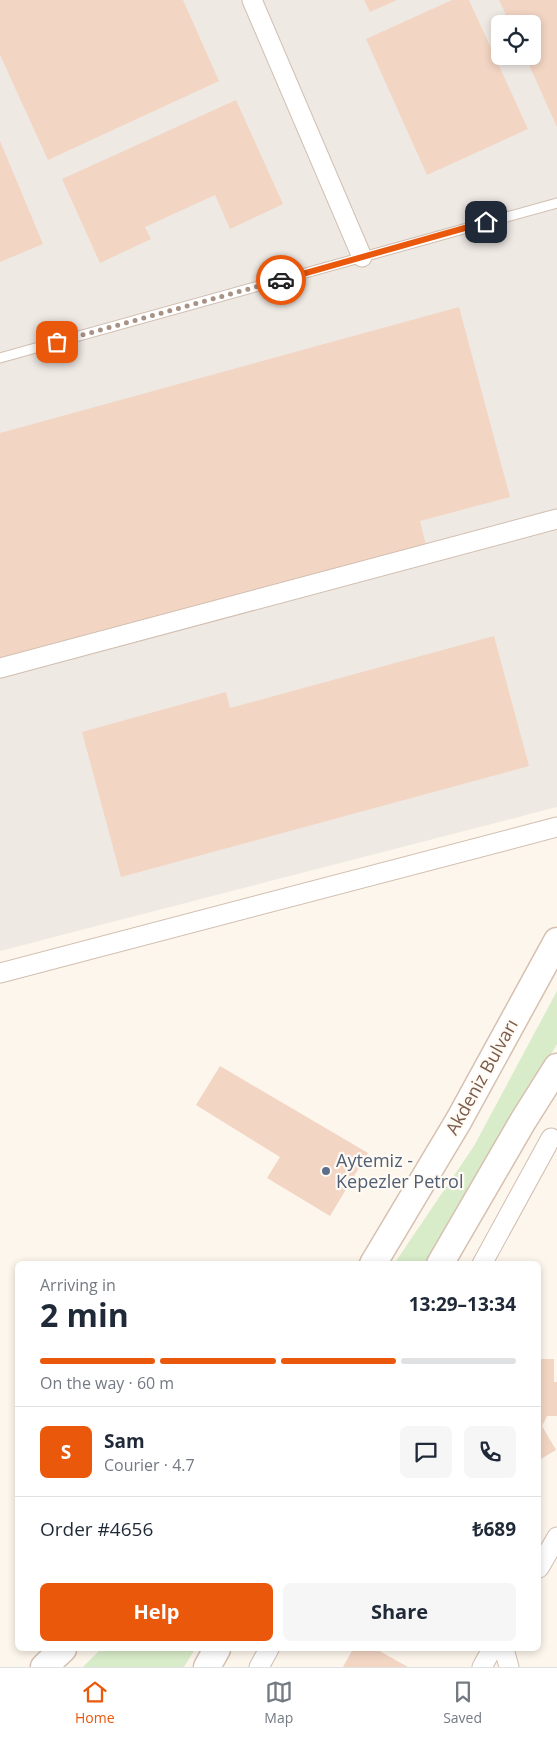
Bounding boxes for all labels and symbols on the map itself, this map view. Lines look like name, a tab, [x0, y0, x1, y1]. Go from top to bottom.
pin	[465, 201, 507, 243]
courier	[256, 255, 306, 305]
pin	[36, 321, 78, 363]
street label: Akdeniz Bulvarı	[439, 1014, 523, 1139]
place label: Aytemiz - Kepezler Petrol	[336, 1148, 463, 1193]
marker: Aytemiz - Kepezler Petrol	[320, 1165, 332, 1177]

